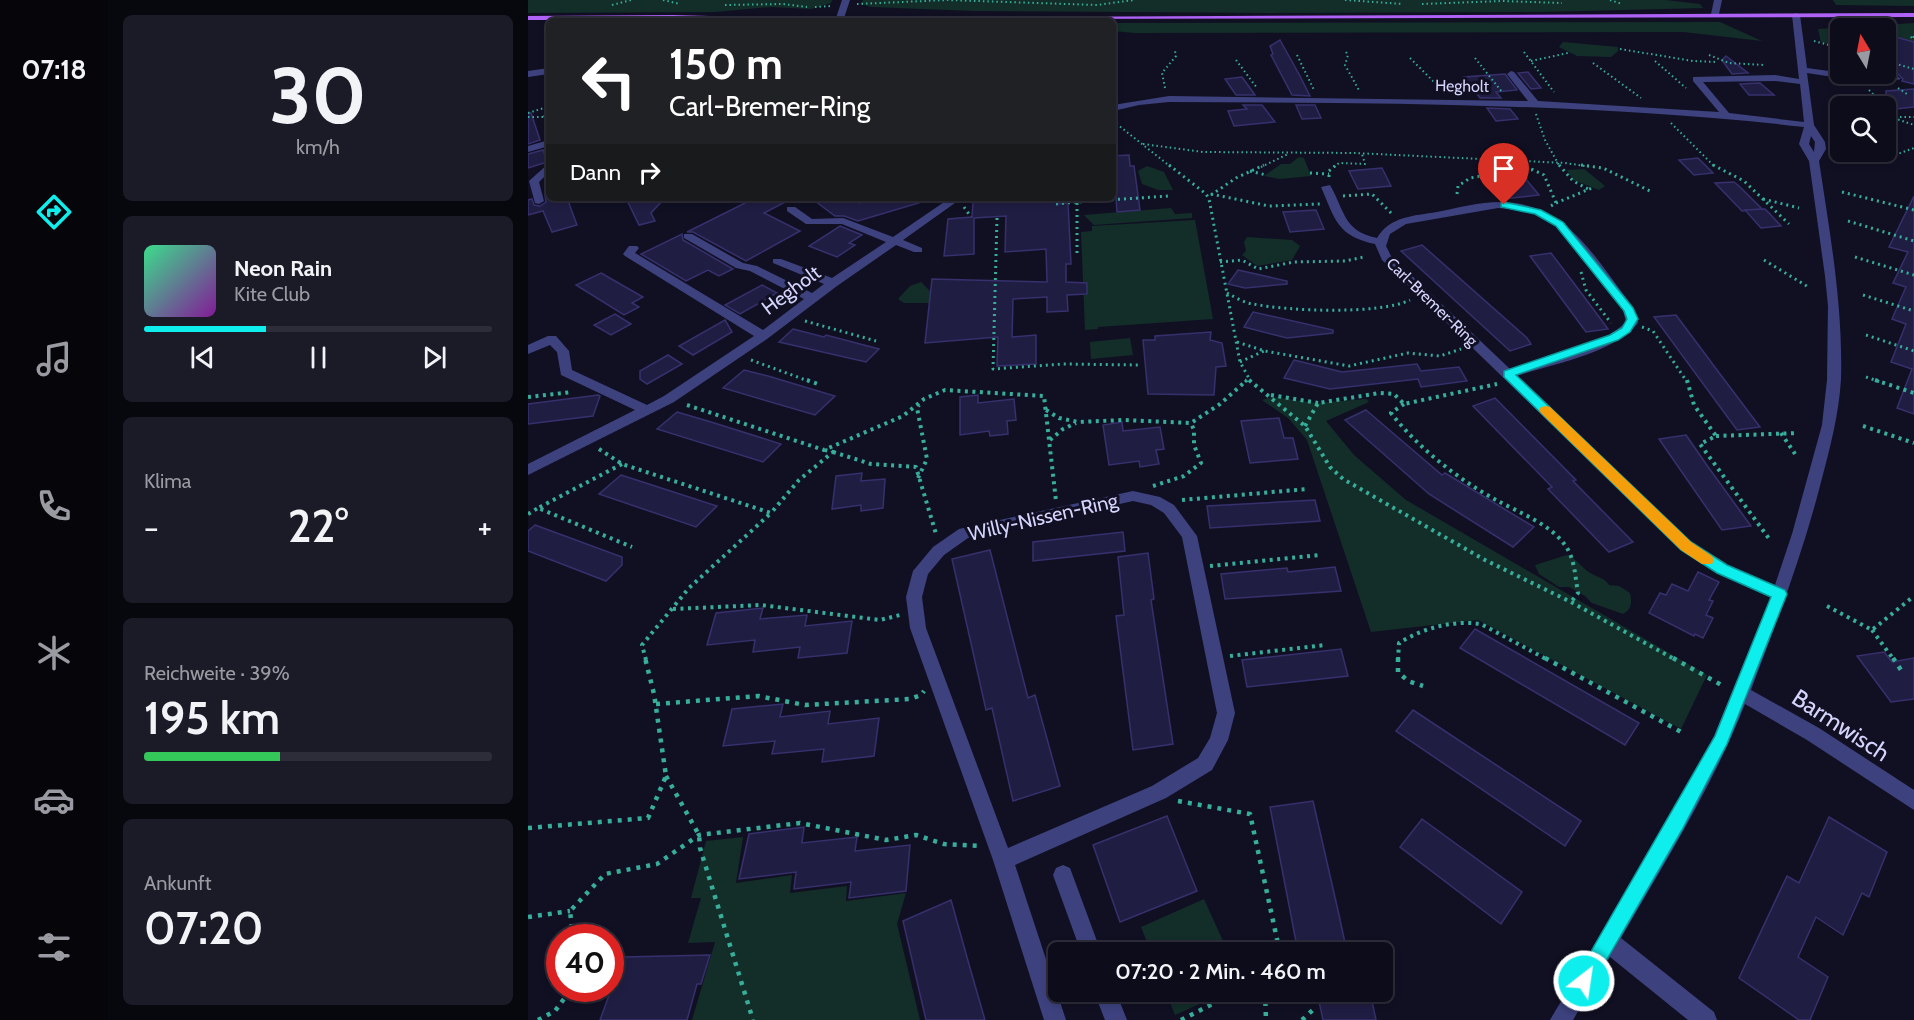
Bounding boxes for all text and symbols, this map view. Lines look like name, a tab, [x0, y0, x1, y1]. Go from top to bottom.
north arrow	[1830, 18, 1896, 84]
map controls	[1830, 18, 1896, 162]
text: 150 m	[669, 38, 783, 90]
icon: left	[570, 42, 648, 120]
text: 30	[269, 48, 367, 143]
text: 07:18	[21, 53, 87, 86]
street label: Hegholt	[1435, 76, 1490, 96]
text: Carl-Bremer-Ring	[669, 90, 870, 123]
button: search	[1830, 96, 1896, 162]
text: km/h	[296, 135, 340, 159]
pin	[1478, 143, 1529, 205]
icon: arrive	[1487, 152, 1520, 185]
icon: right	[633, 156, 666, 189]
text: Dann	[570, 159, 621, 186]
icon: directions	[33, 191, 75, 233]
street label: Carl-Bremer-Ring	[1383, 254, 1482, 351]
text: Neon Rain	[234, 255, 332, 282]
street label: Hegholt	[757, 260, 825, 320]
text: Kite Club	[234, 282, 310, 306]
icon: music	[33, 338, 75, 380]
icon: previous	[186, 341, 219, 374]
icon: pause	[302, 341, 335, 374]
icon: next	[418, 341, 451, 374]
text: Klima	[144, 469, 191, 493]
icon: phone	[33, 485, 75, 527]
street label: Willy-Nissen-Ring	[966, 488, 1121, 546]
text: 22°	[288, 499, 348, 553]
text: −	[144, 507, 159, 547]
text: +	[477, 507, 492, 547]
icon: climate	[33, 632, 75, 674]
text: Reichweite · 39%	[144, 661, 290, 685]
street label: Barmwisch	[1787, 683, 1895, 767]
text: 195 km	[144, 691, 280, 745]
icon: car	[33, 779, 75, 821]
text: Ankunft	[144, 871, 211, 895]
text: 07:20	[144, 901, 263, 955]
speed limit sign: 40	[546, 924, 624, 1002]
icon: filters	[33, 926, 75, 968]
position arrow	[1552, 949, 1616, 1013]
text: 07:20 · 2 Min. · 460 m	[1115, 958, 1326, 985]

